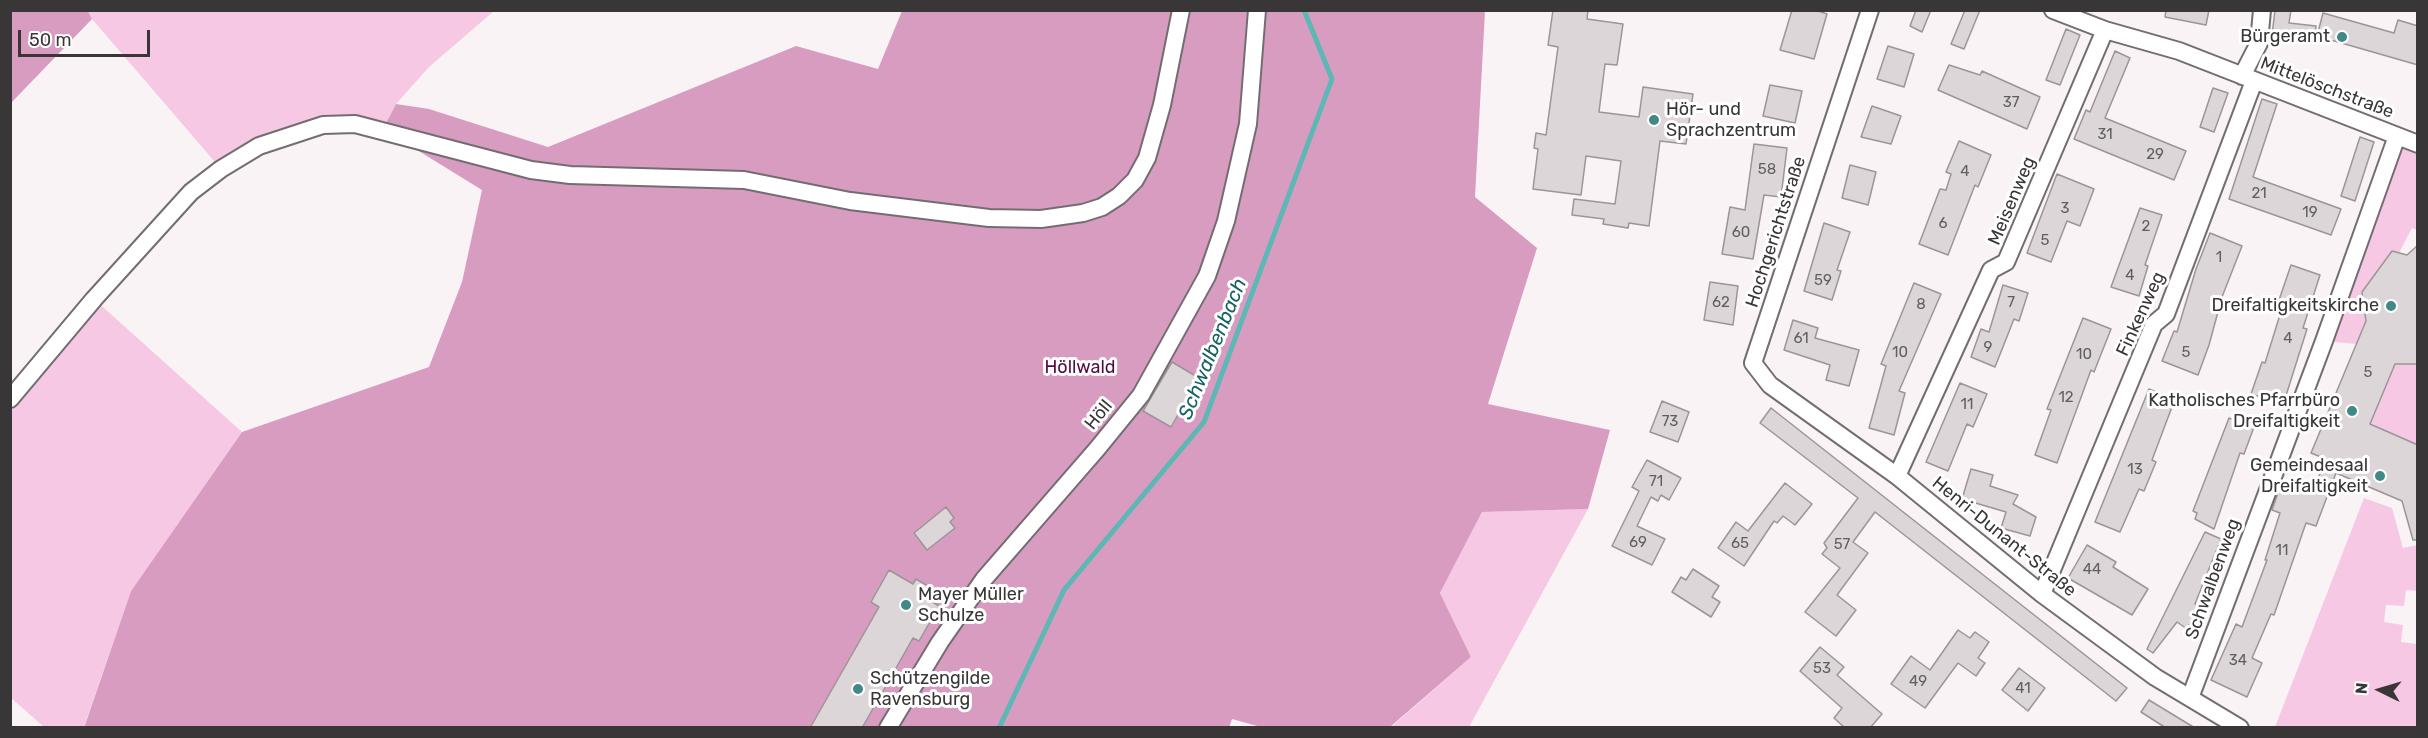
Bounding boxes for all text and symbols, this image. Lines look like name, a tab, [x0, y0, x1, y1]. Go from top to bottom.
scale bar	[21, 18, 153, 56]
place label: Bürgeramt	[2240, 26, 2330, 48]
text: 50 m	[29, 29, 72, 51]
marker: Bürgeramt	[2335, 30, 2349, 44]
street label: Mittelöschstraße	[2257, 53, 2397, 123]
house number: 37	[2003, 94, 2019, 112]
place label: Hör- und Sprachzentrum	[1666, 99, 1796, 142]
marker: Hör- und Sprachzentrum	[1647, 113, 1661, 127]
house number: 31	[2097, 126, 2113, 144]
house number: 29	[2146, 146, 2164, 164]
street label: Hochgerichtstraße	[1741, 154, 1811, 310]
street label: Meisenweg	[1984, 154, 2040, 248]
house number: 58	[1758, 161, 1776, 179]
house number: 4	[1960, 163, 1970, 181]
house number: 21	[2251, 185, 2267, 203]
house number: 3	[2060, 200, 2070, 218]
house number: 19	[2302, 204, 2318, 222]
house number: 6	[1938, 215, 1948, 233]
house number: 2	[2142, 218, 2150, 236]
house number: 60	[1732, 224, 1750, 242]
house number: 5	[2041, 232, 2049, 250]
house number: 1	[2216, 249, 2222, 267]
house number: 4	[2125, 267, 2135, 285]
street label: Finkenweg	[2112, 268, 2170, 360]
house number: 59	[1814, 272, 1832, 290]
water label: Schwalbenbach	[1174, 275, 1252, 423]
house number: 62	[1712, 294, 1730, 312]
house number: 7	[2007, 294, 2015, 312]
place label: Dreifaltigkeitskirche	[2211, 295, 2379, 317]
house number: 8	[1916, 296, 1926, 314]
marker: Dreifaltigkeitskirche	[2384, 299, 2398, 313]
house number: 61	[1793, 330, 1809, 348]
house number: 4	[2283, 330, 2293, 348]
house number: 9	[1984, 339, 1992, 357]
house number: 10	[1892, 344, 1908, 362]
house number: 5	[2182, 344, 2190, 362]
house number: 10	[2076, 346, 2092, 364]
park label: Höllwald	[1044, 357, 1116, 379]
house number: 5	[2364, 364, 2372, 382]
house number: 12	[2058, 389, 2074, 407]
place label: Katholisches Pfarrbüro Dreifaltigkeit	[2148, 390, 2340, 432]
street label: Höll	[1081, 396, 1117, 434]
house number: 11	[1961, 396, 1973, 414]
marker: Katholisches Pfarrbüro Dreifaltigkeit	[2345, 404, 2359, 418]
house number: 73	[1662, 413, 1678, 431]
place label: Gemeindesaal Dreifaltigkeit	[2250, 455, 2368, 498]
house number: 13	[2127, 461, 2143, 479]
marker: Gemeindesaal Dreifaltigkeit	[2373, 469, 2387, 483]
street label: Henri-Dunant-Straße	[1928, 472, 2080, 602]
house number: 71	[1649, 473, 1663, 491]
street label: Schwalbenweg	[2181, 516, 2245, 642]
house number: 69	[1629, 534, 1647, 552]
house number: 65	[1731, 535, 1749, 553]
house number: 57	[1834, 536, 1850, 554]
house number: 11	[2276, 542, 2288, 560]
house number: 44	[2083, 561, 2101, 579]
place label: Mayer Müller Schulze	[918, 584, 1024, 626]
marker: Mayer Müller Schulze	[899, 598, 913, 612]
house number: 34	[2229, 652, 2247, 670]
house number: 53	[1813, 660, 1831, 678]
north arrow	[2350, 660, 2410, 720]
place label: Schützengilde Ravensburg	[870, 668, 990, 710]
house number: 49	[1909, 673, 1927, 691]
house number: 41	[2015, 680, 2031, 698]
marker: Schützengilde Ravensburg	[851, 682, 865, 696]
text: N	[2352, 682, 2372, 695]

